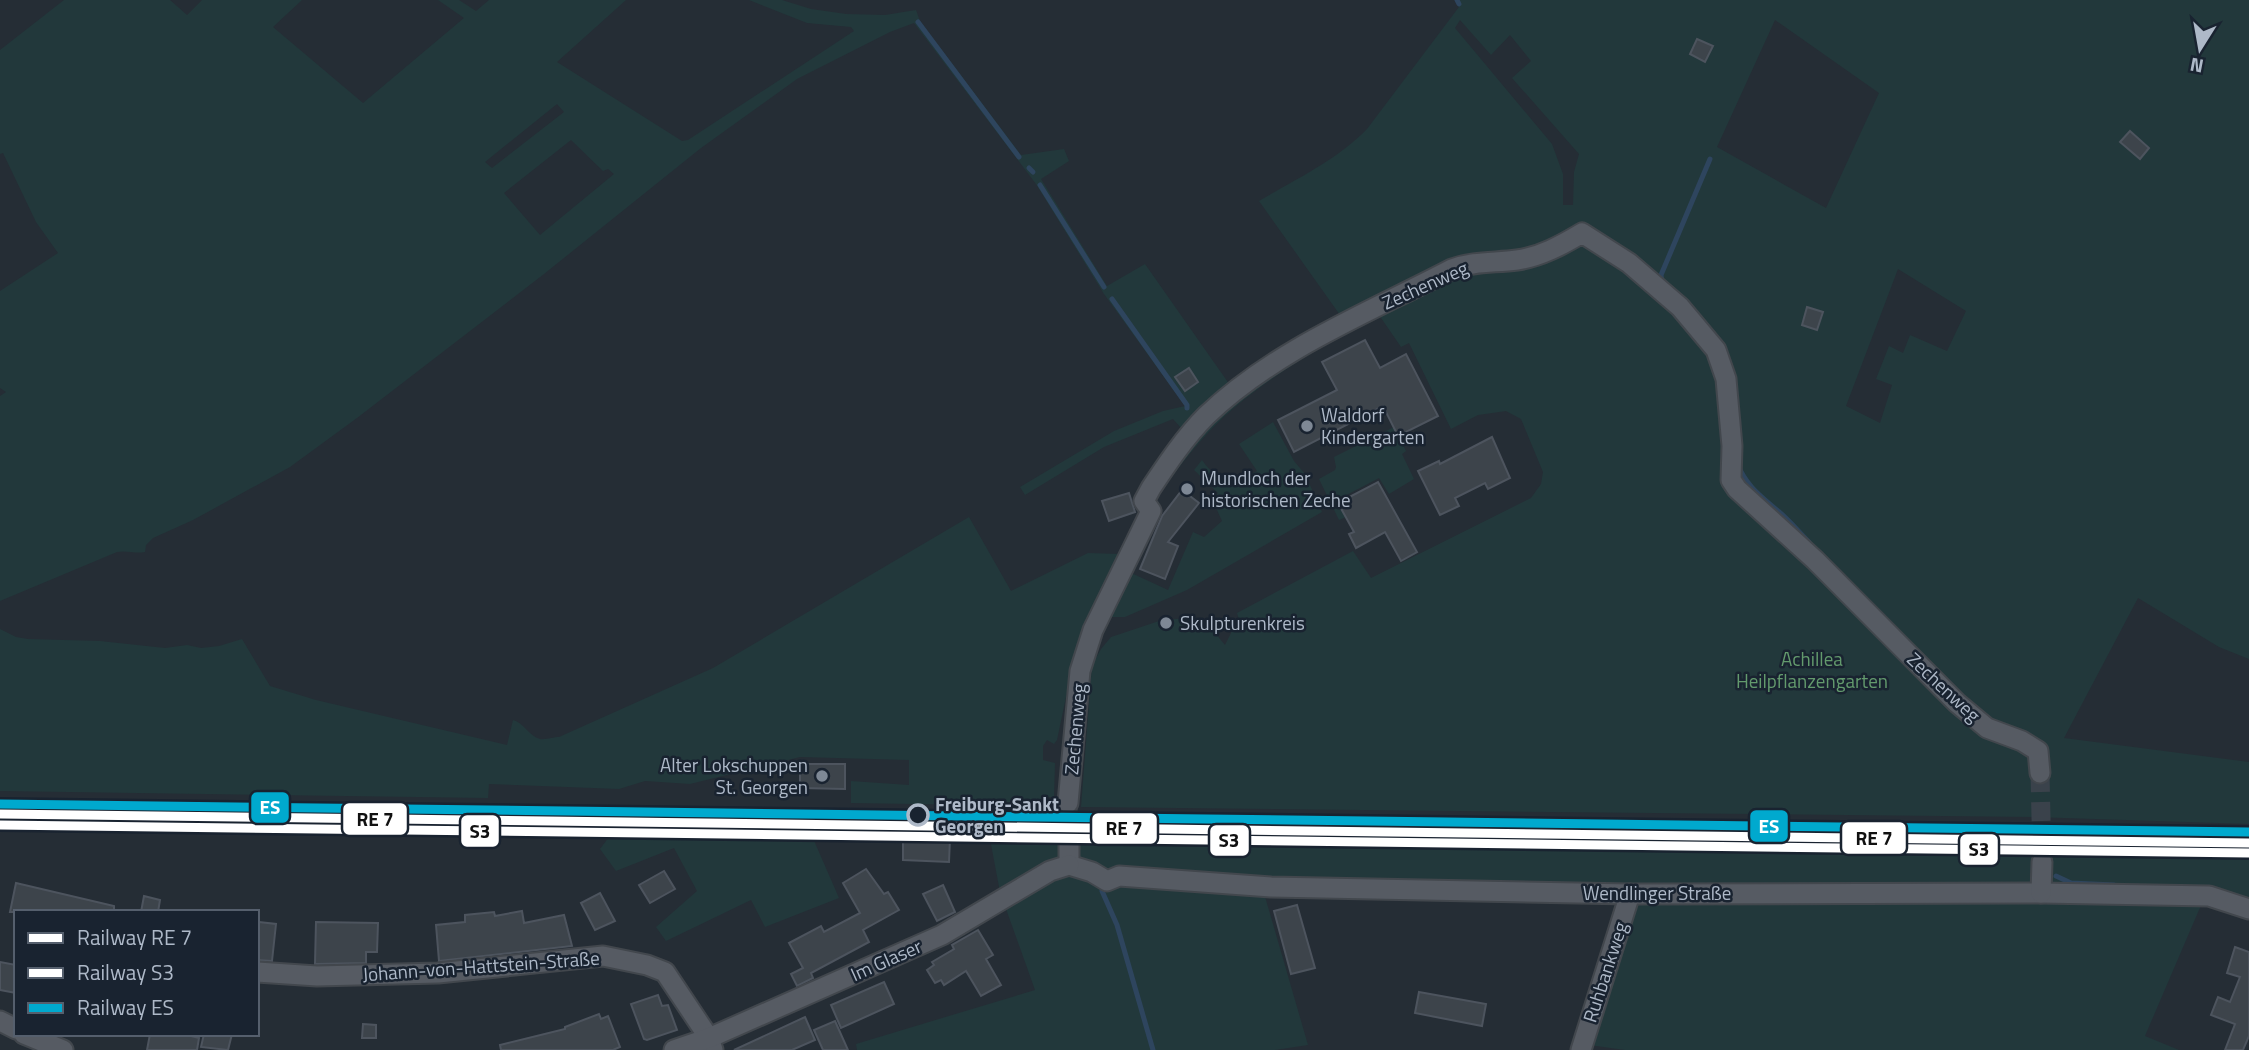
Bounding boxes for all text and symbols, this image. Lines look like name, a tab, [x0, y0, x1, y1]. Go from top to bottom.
north arrow	[2165, 14, 2235, 84]
text: N	[2187, 51, 2206, 82]
street label: Zechenweg	[1377, 253, 1473, 316]
place label: Waldorf Kindergarten	[1321, 400, 1425, 451]
marker: Waldorf Kindergarten	[1299, 418, 1315, 434]
place label: Mundloch der historischen Zeche	[1201, 463, 1351, 514]
marker: Mundloch der historischen Zeche	[1179, 481, 1195, 497]
place label: Skulpturenkreis	[1180, 608, 1305, 637]
marker: Skulpturenkreis	[1158, 615, 1174, 631]
park label: Achillea Heilpflanzengarten	[1736, 644, 1888, 695]
street label: Zechenweg	[1901, 645, 1988, 729]
street label: Zechenweg	[1056, 682, 1093, 776]
place label: Alter Lokschuppen St. Georgen	[660, 750, 808, 801]
marker: Alter Lokschuppen St. Georgen	[814, 768, 830, 784]
place label: Freiburg-Sankt Georgen	[935, 789, 1059, 840]
line badge: ES	[250, 791, 290, 824]
text: ES	[260, 792, 280, 821]
line badge: RE 7	[342, 802, 408, 836]
text: RE 7	[356, 804, 394, 833]
marker: Freiburg-Sankt Georgen	[907, 804, 929, 826]
line badge: ES	[1749, 809, 1789, 843]
text: ES	[1759, 811, 1779, 840]
line badge: RE 7	[1091, 812, 1158, 845]
text: RE 7	[1105, 813, 1143, 842]
line badge: S3	[460, 814, 500, 848]
text: S3	[470, 816, 490, 845]
line badge: RE 7	[1841, 821, 1907, 855]
text: RE 7	[1855, 823, 1893, 852]
line badge: S3	[1209, 824, 1250, 857]
text: S3	[1219, 825, 1239, 854]
line badge: S3	[1959, 833, 1999, 866]
text: S3	[1969, 834, 1989, 863]
street label: Wendlinger Straße	[1583, 878, 1731, 907]
legend	[14, 910, 259, 1036]
street label: Ruhbankweg	[1575, 917, 1635, 1026]
text: Railway RE 7	[77, 921, 192, 953]
street label: Im Glaser	[845, 931, 927, 988]
street label: Johann-von-Hattstein-Straße	[361, 943, 600, 988]
text: Railway S3	[77, 956, 174, 988]
text: Railway ES	[77, 991, 174, 1023]

